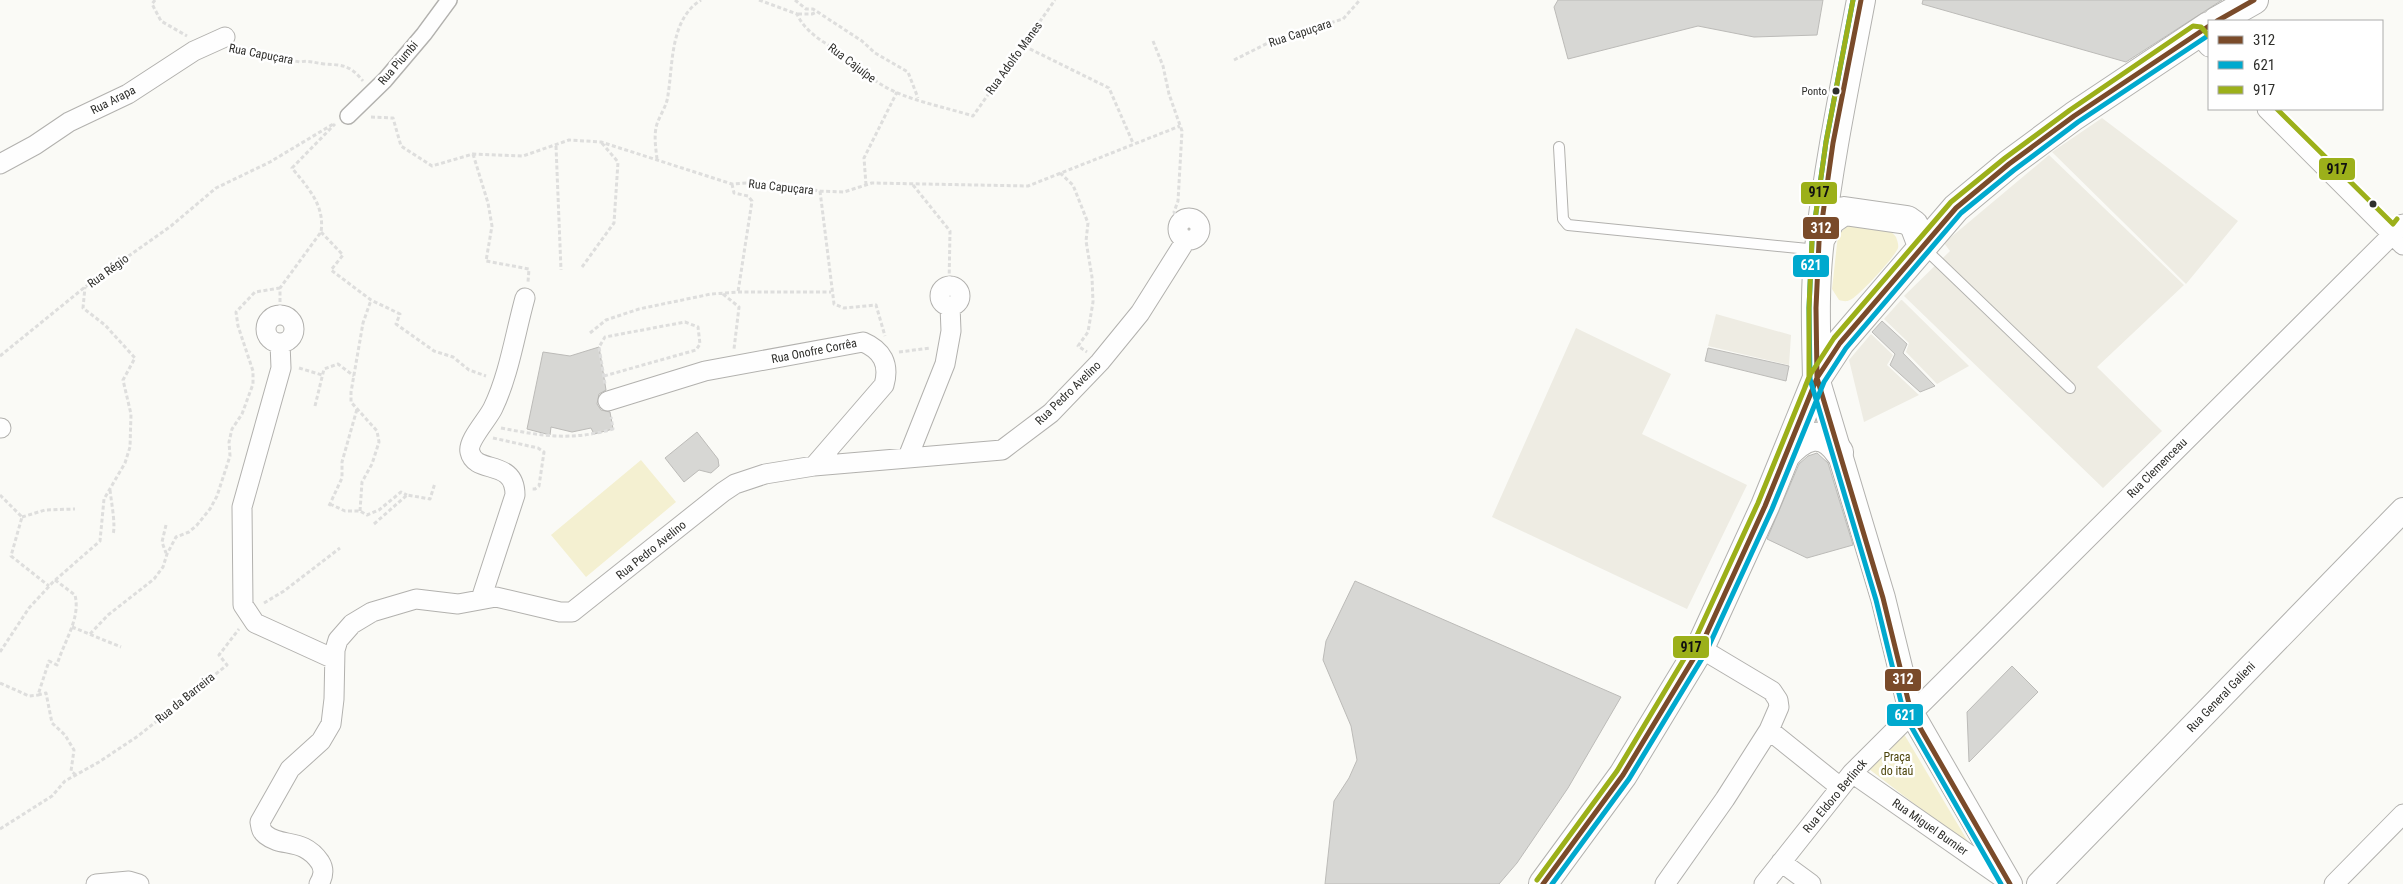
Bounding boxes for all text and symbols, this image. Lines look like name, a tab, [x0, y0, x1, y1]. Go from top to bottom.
street label: Rua Capuçara	[1267, 16, 1334, 50]
street label: Rua Adolfo Manes	[983, 19, 1045, 97]
legend	[2208, 20, 2383, 110]
text: 312	[2253, 31, 2275, 49]
street label: Rua Piumbi	[375, 38, 421, 88]
street label: Rua Capuçara	[228, 41, 295, 67]
street label: Rua Cajuípe	[825, 41, 879, 86]
text: 621	[2253, 56, 2275, 74]
text: 917	[2253, 81, 2275, 99]
street label: Rua Arapa	[88, 83, 138, 117]
place label: Ponto	[1801, 85, 1827, 98]
marker: Ponto	[1831, 86, 1841, 96]
line badge: 917	[2318, 157, 2356, 181]
text: 917	[2326, 161, 2348, 177]
street label: Rua Capuçara	[748, 177, 815, 197]
line badge: 917	[1800, 181, 1838, 205]
text: 917	[1808, 184, 1830, 200]
unlabelled marker	[2368, 199, 2378, 209]
line badge: 312	[1802, 216, 1840, 240]
text: 312	[1810, 220, 1832, 236]
street label: Rua Régio	[85, 251, 131, 291]
line badge: 621	[1792, 254, 1830, 278]
text: 621	[1800, 257, 1822, 273]
street label: Rua Onofre Corrêa	[770, 336, 858, 366]
street label: Rua Pedro Avelino	[1032, 358, 1104, 428]
street label: Rua Clemenceau	[2124, 435, 2190, 501]
street label: Rua Pedro Avelino	[613, 518, 689, 582]
line badge: 917	[1672, 635, 1710, 659]
text: 917	[1680, 639, 1702, 655]
street label: Rua General Galieni	[2184, 659, 2258, 735]
line badge: 312	[1884, 668, 1922, 692]
street label: Rua da Barreira	[153, 670, 218, 726]
text: 312	[1892, 671, 1914, 687]
line badge: 621	[1886, 703, 1924, 727]
text: 621	[1894, 707, 1916, 723]
park label: Praça do itaú	[1881, 750, 1913, 778]
street label: Rua Eldoro Berlinck	[1800, 756, 1870, 836]
street label: Rua Miguel Burnier	[1889, 796, 1971, 859]

